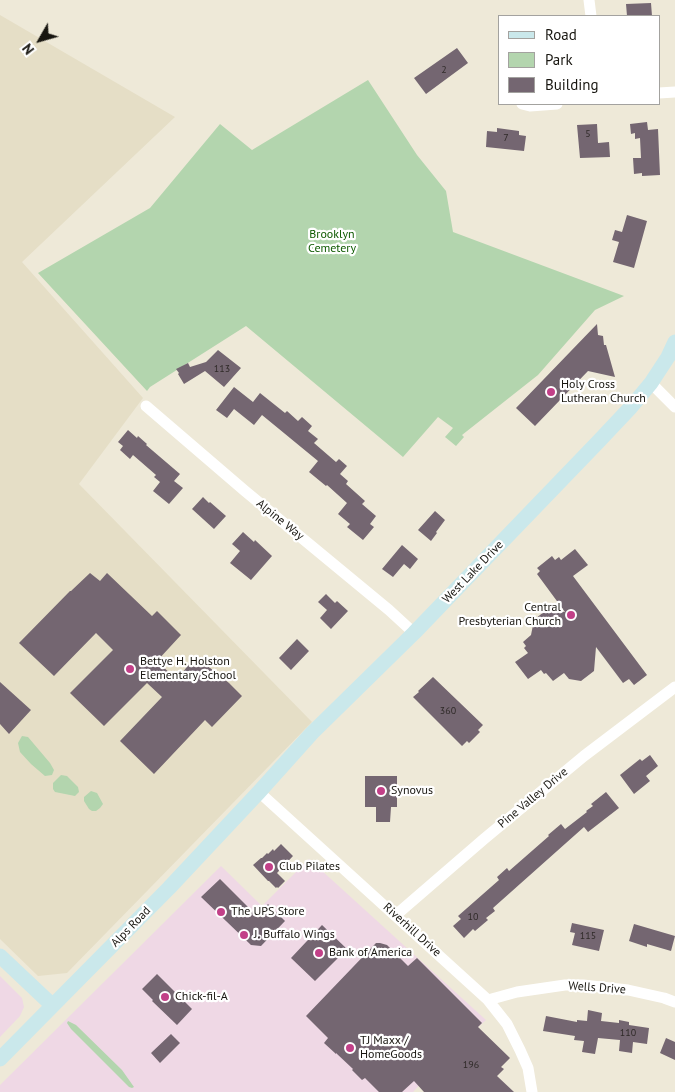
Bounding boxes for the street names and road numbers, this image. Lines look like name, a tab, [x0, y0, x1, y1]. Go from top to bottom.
street label: Alpine Way	[253, 496, 307, 544]
street label: West Lake Drive	[439, 538, 507, 606]
street label: Pine Valley Drive	[495, 765, 571, 831]
street label: Riverhill Drive	[380, 900, 444, 960]
street label: Alps Road	[108, 904, 154, 950]
street label: Wells Drive	[568, 979, 626, 997]

